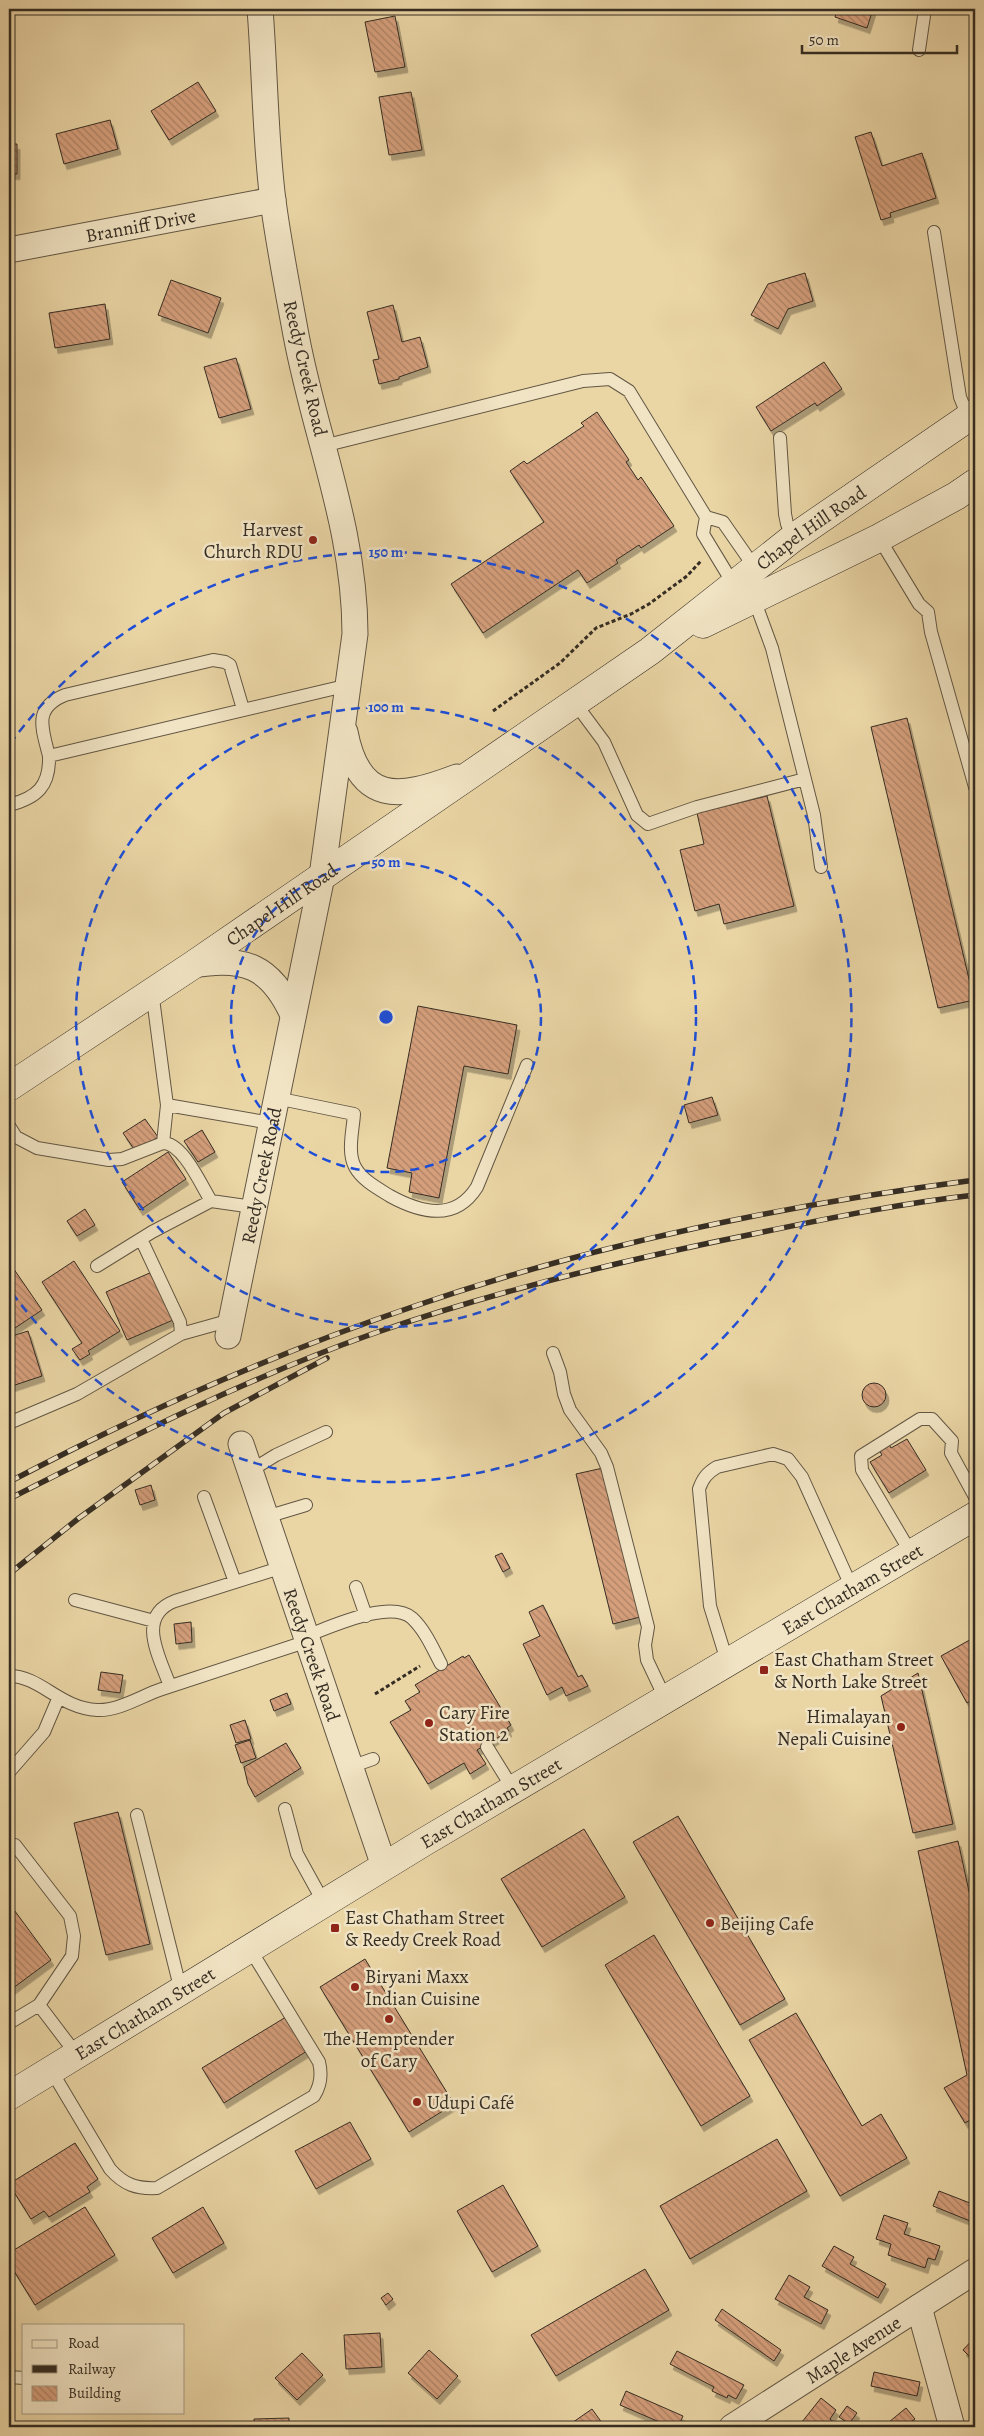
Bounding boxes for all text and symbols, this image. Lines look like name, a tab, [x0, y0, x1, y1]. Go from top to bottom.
scale bar	[802, 22, 956, 54]
text: 50 m	[809, 30, 839, 50]
street label: Branniff Drive	[84, 203, 198, 249]
street label: Reedy Creek Road	[277, 298, 333, 440]
street label: Chapel Hill Road	[751, 479, 872, 577]
place label: Harvest Church RDU	[204, 517, 303, 565]
marker: Harvest Church RDU	[307, 534, 319, 546]
text: 150 m	[369, 542, 404, 562]
text: 100 m	[368, 697, 404, 717]
text: 50 m	[371, 852, 401, 872]
street label: Chapel Hill Road	[221, 857, 344, 953]
centre of rings	[377, 1008, 395, 1026]
street label: Reedy Creek Road	[235, 1104, 289, 1246]
street label: East Chatham Street	[777, 1538, 928, 1641]
street label: Reedy Creek Road	[277, 1585, 346, 1725]
place label: East Chatham Street & North Lake Street	[774, 1647, 934, 1695]
marker: East Chatham Street & North Lake Street	[758, 1664, 770, 1676]
place label: Cary Fire Station 2	[439, 1700, 510, 1748]
place label: Himalayan Nepali Cuisine	[777, 1704, 891, 1752]
marker: Cary Fire Station 2	[423, 1717, 435, 1729]
marker: Himalayan Nepali Cuisine	[895, 1721, 907, 1733]
street label: East Chatham Street	[416, 1752, 567, 1855]
place label: East Chatham Street & Reedy Creek Road	[345, 1905, 505, 1953]
place label: Beijing Cafe	[720, 1911, 814, 1937]
marker: Beijing Cafe	[704, 1917, 716, 1929]
marker: East Chatham Street & Reedy Creek Road	[329, 1922, 341, 1934]
street label: East Chatham Street	[70, 1961, 220, 2067]
place label: Biryani Maxx Indian Cuisine	[365, 1964, 480, 2012]
marker: Biryani Maxx Indian Cuisine	[349, 1981, 361, 1993]
marker: The Hemptender of Cary	[383, 2013, 395, 2025]
place label: The Hemptender of Cary	[324, 2026, 454, 2074]
place label: Udupi Café	[427, 2090, 514, 2116]
marker: Udupi Café	[411, 2096, 423, 2108]
street label: Maple Avenue	[801, 2310, 906, 2390]
legend	[22, 2324, 185, 2414]
text: Road	[68, 2333, 100, 2353]
text: Railway	[68, 2359, 116, 2379]
text: Building	[68, 2383, 121, 2403]

